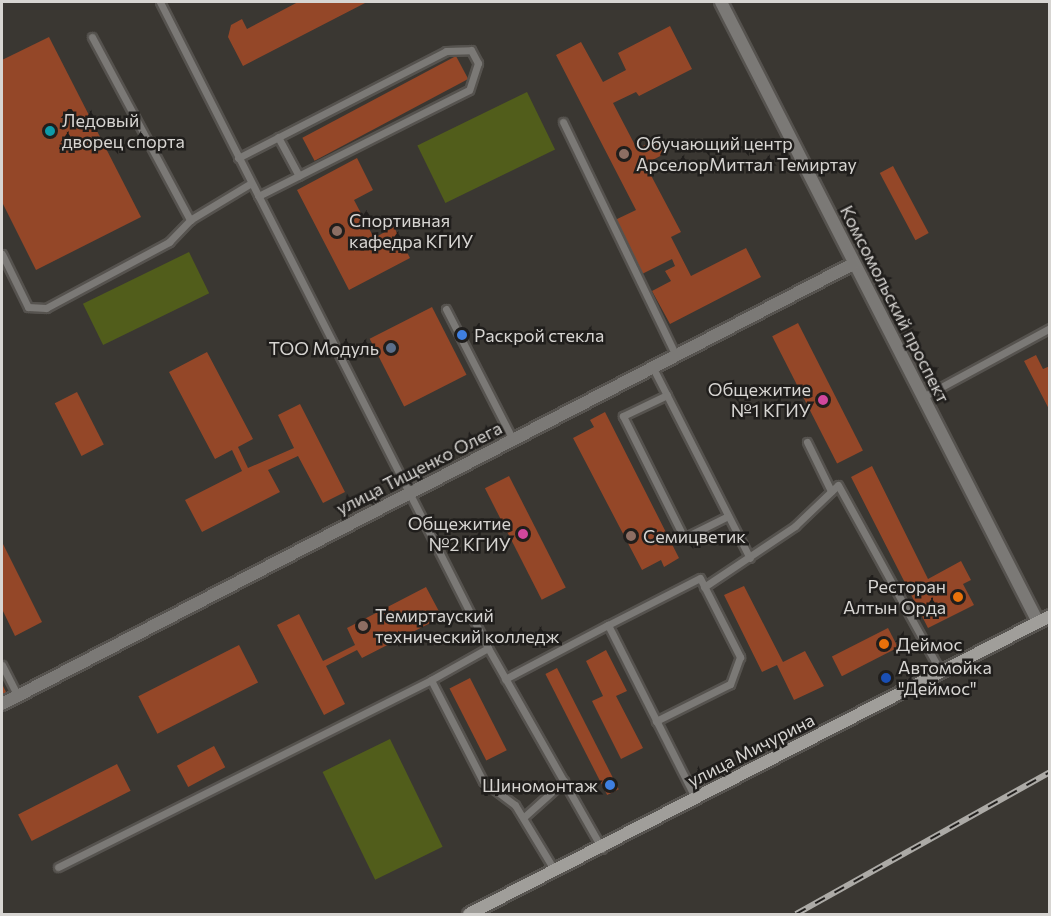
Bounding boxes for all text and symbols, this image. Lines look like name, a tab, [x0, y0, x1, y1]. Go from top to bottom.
place label: Ледовый дворец спорта	[62, 110, 185, 152]
marker: Ледовый дворец спорта	[43, 124, 57, 138]
place label: Обучающий центр АрселорМиттал Темиртау	[636, 133, 857, 176]
marker: Обучающий центр АрселорМиттал Темиртау	[617, 147, 631, 161]
street label: Комсомольский проспект	[836, 202, 954, 406]
place label: Спортивная кафедра КГИУ	[349, 210, 473, 252]
marker: Спортивная кафедра КГИУ	[330, 224, 344, 238]
place label: Раскрой стекла	[474, 324, 604, 346]
marker: Раскрой стекла	[455, 328, 469, 342]
place label: ТОО Модуль	[269, 337, 379, 359]
marker: ТОО Модуль	[384, 341, 398, 355]
place label: Общежитие №1 КГИУ	[708, 379, 811, 422]
marker: Общежитие №1 КГИУ	[816, 393, 830, 407]
street label: улица Тищенко Олега	[333, 417, 505, 519]
place label: Общежитие №2 КГИУ	[408, 513, 511, 556]
place label: Семицветик	[643, 525, 746, 547]
marker: Общежитие №2 КГИУ	[516, 527, 530, 541]
marker: Семицветик	[624, 529, 638, 543]
place label: Ресторан Алтын Орда	[843, 576, 946, 618]
marker: Ресторан Алтын Орда	[951, 590, 965, 604]
place label: Темиртауский технический колледж	[375, 605, 560, 648]
marker: Темиртауский технический колледж	[356, 619, 370, 633]
place label: Деймос	[896, 633, 962, 655]
marker: Деймос	[877, 637, 891, 651]
place label: Автомойка "Деймос"	[898, 657, 992, 700]
marker: Автомойка "Деймос"	[879, 671, 893, 685]
street label: улица Мичурина	[684, 709, 818, 791]
place label: Шиномонтаж	[482, 774, 598, 796]
marker: Шиномонтаж	[603, 778, 617, 792]

